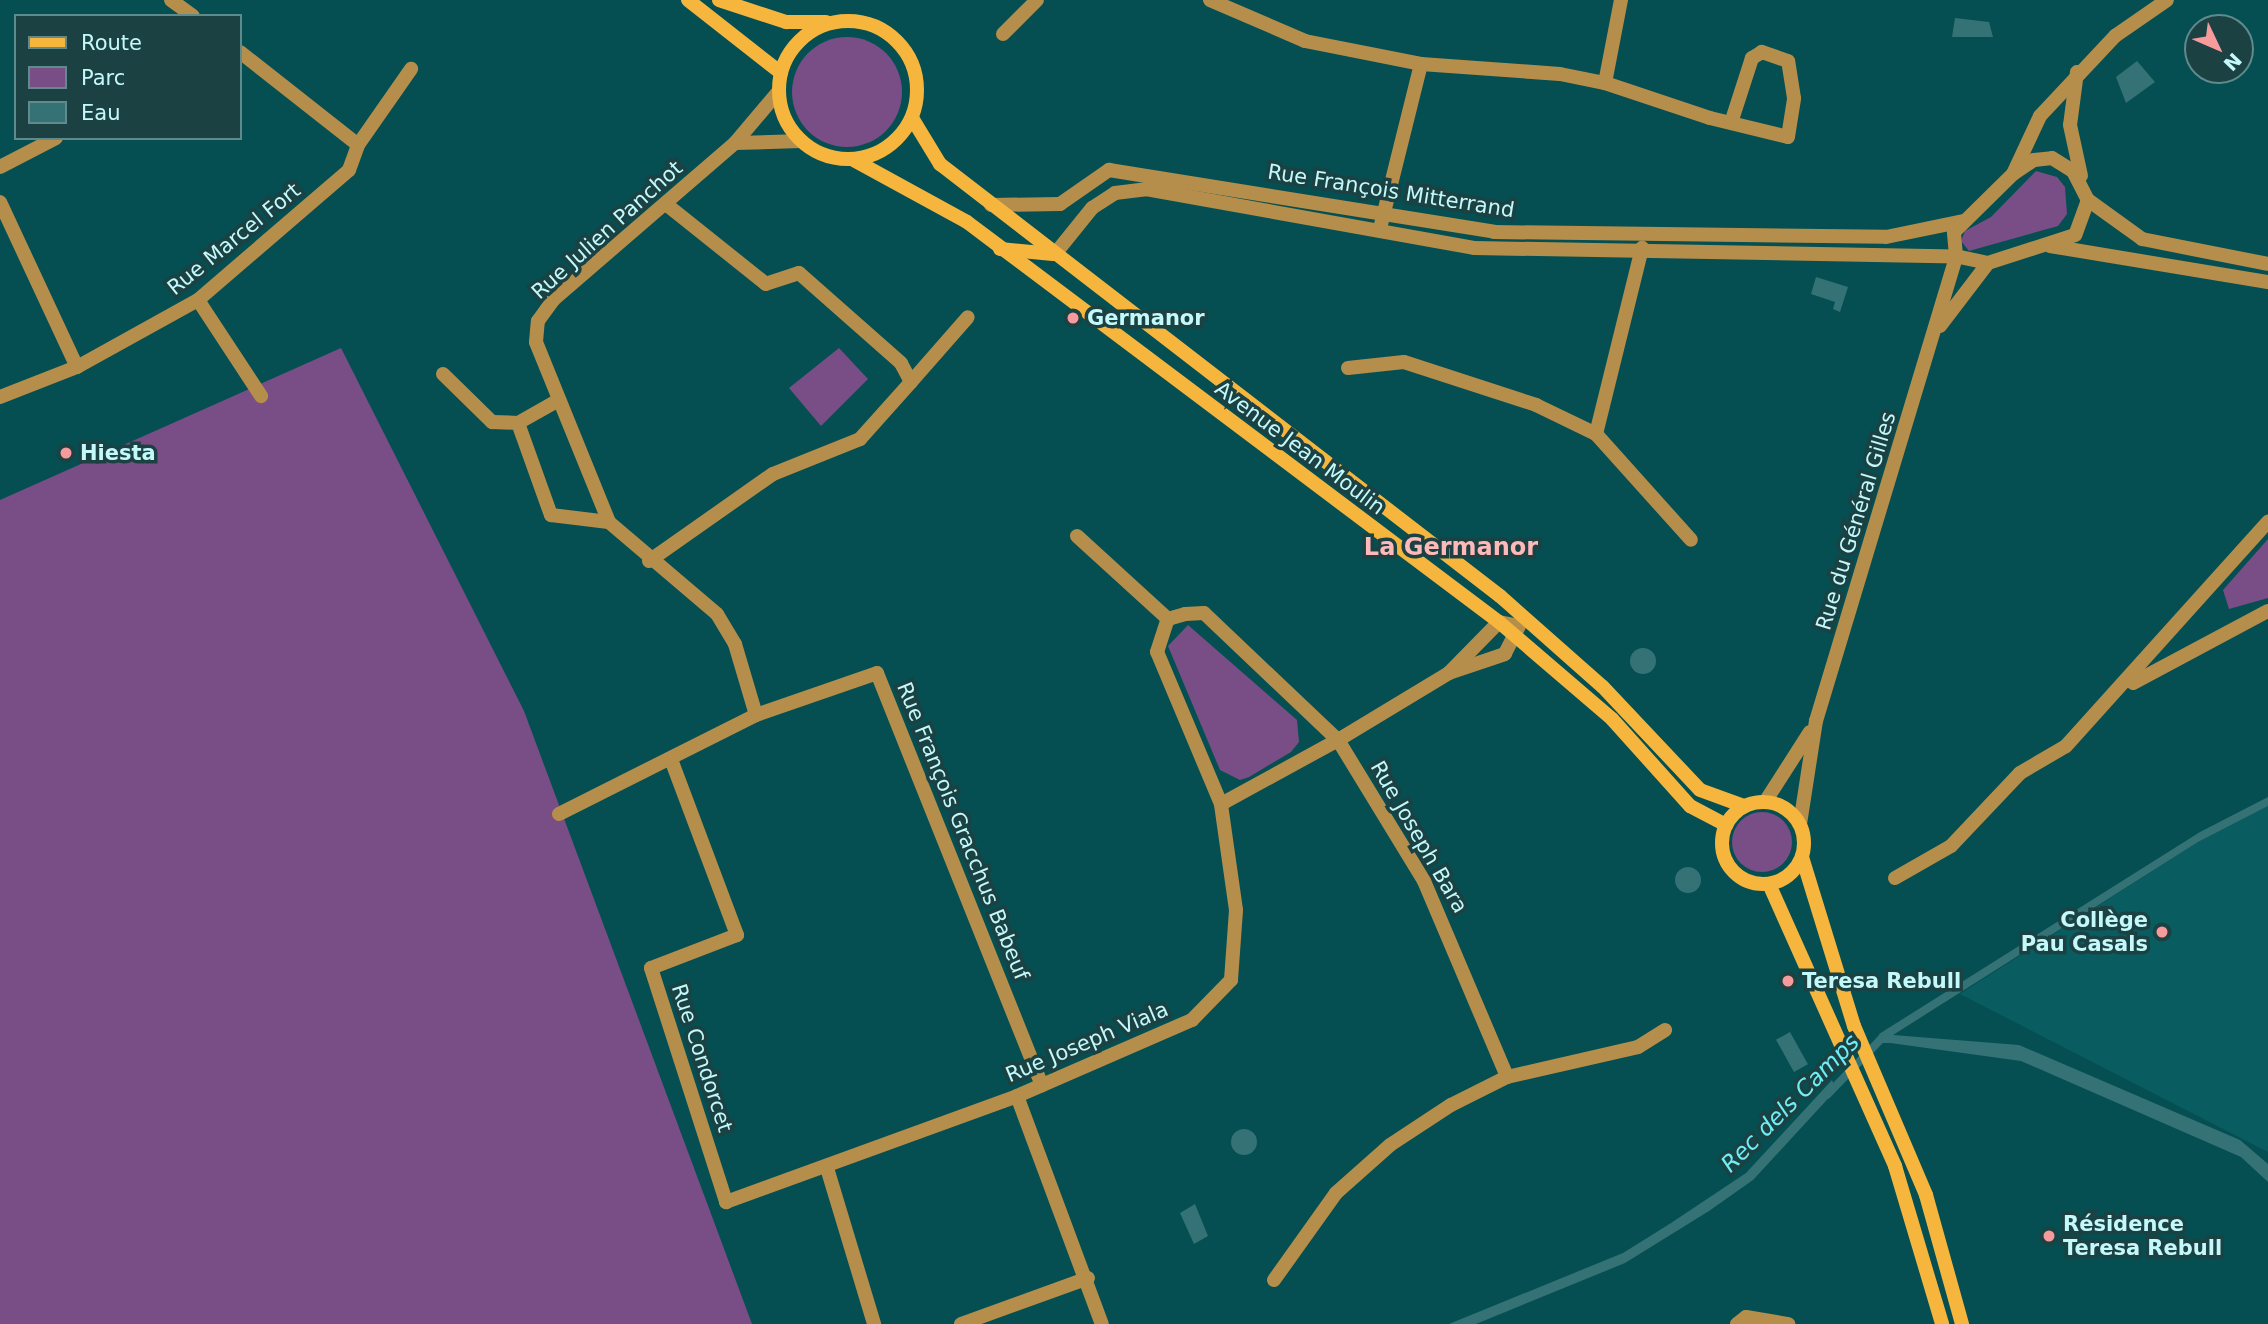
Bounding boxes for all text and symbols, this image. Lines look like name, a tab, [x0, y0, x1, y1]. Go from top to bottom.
legend	[14, 14, 242, 140]
north arrow	[2184, 14, 2254, 84]
text: Route	[81, 31, 142, 55]
text: N	[2219, 49, 2246, 76]
text: Parc	[81, 66, 125, 90]
text: Eau	[81, 101, 120, 125]
street label: Rue Julien Panchot	[526, 156, 688, 304]
street label: Rue François Mitterrand	[1266, 159, 1516, 223]
street label: Rue Marcel Fort	[162, 178, 306, 300]
place label: Germanor	[1087, 305, 1205, 331]
marker: Germanor	[1065, 310, 1081, 326]
street label: Avenue Jean Moulin	[1210, 376, 1390, 520]
street label: Rue du Général Gilles	[1811, 409, 1901, 633]
place label: Hiesta	[80, 440, 156, 466]
marker: Hiesta	[58, 445, 74, 461]
district label: La Germanor	[1364, 534, 1538, 562]
street label: Rue François Gracchus Babeuf	[892, 678, 1034, 984]
street label: Rue Joseph Bara	[1365, 756, 1473, 918]
place label: Collège Pau Casals	[2021, 907, 2148, 957]
marker: Collège Pau Casals	[2154, 924, 2170, 940]
place label: Teresa Rebull	[1802, 968, 1961, 994]
marker: Teresa Rebull	[1780, 973, 1796, 989]
street label: Rue Condorcet	[666, 981, 738, 1135]
street label: Rue Joseph Viala	[1002, 996, 1172, 1088]
water label: Rec dels Camps	[1715, 1028, 1865, 1178]
place label: Résidence Teresa Rebull	[2063, 1211, 2222, 1261]
marker: Résidence Teresa Rebull	[2041, 1228, 2057, 1244]

